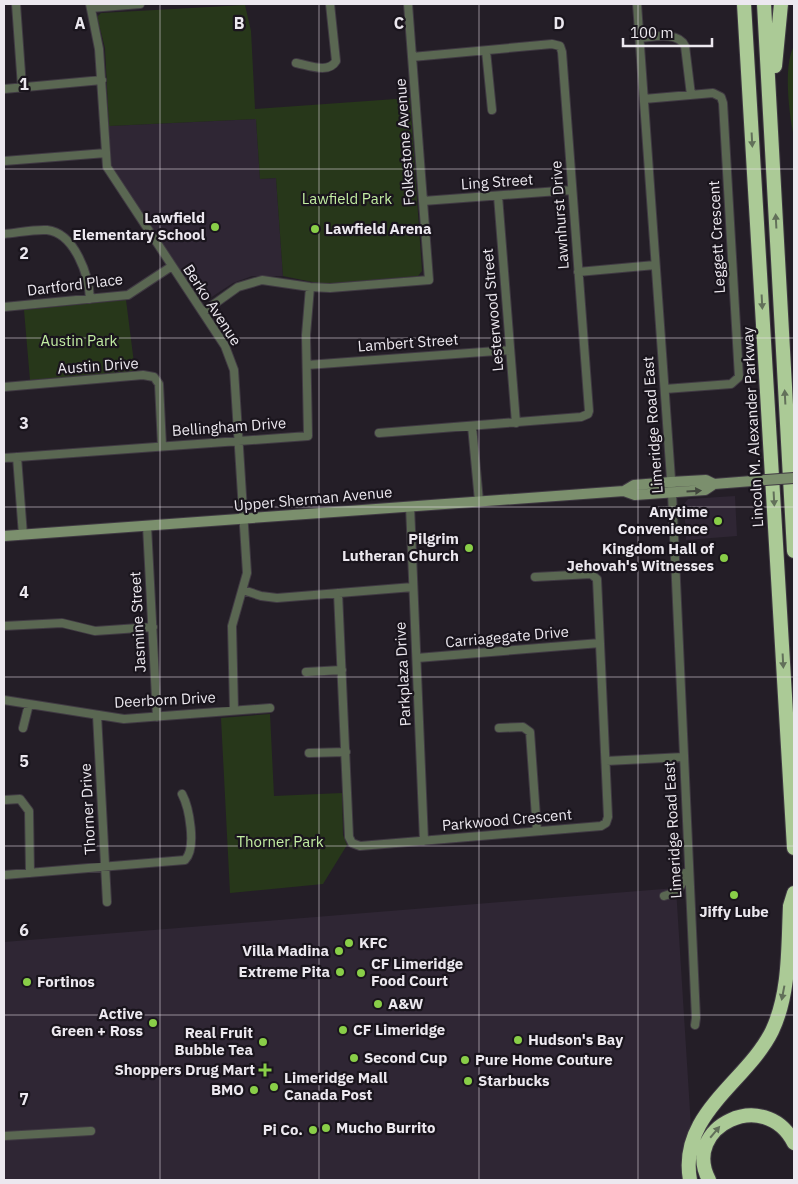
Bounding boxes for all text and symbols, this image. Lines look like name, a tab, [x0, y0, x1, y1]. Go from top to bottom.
text: A	[75, 13, 86, 33]
text: B	[234, 13, 245, 33]
text: C	[394, 13, 404, 33]
text: D	[553, 13, 565, 33]
scale bar	[623, 15, 712, 47]
text: 100 m	[630, 23, 674, 42]
text: 1	[19, 74, 29, 94]
street label: Folkestone Avenue	[391, 78, 418, 206]
one-way arrow	[749, 132, 757, 148]
street label: Lawnhurst Drive	[546, 160, 573, 270]
street label: Ling Street	[460, 169, 534, 194]
street label: Leggett Crescent	[704, 180, 729, 294]
park label: Lawfield Park	[302, 189, 392, 208]
place label: Lawfield Elementary School	[73, 208, 205, 244]
one-way arrow	[772, 213, 780, 229]
place label: Lawfield Arena	[325, 219, 432, 238]
marker: Lawfield Elementary School	[209, 221, 221, 233]
marker: Lawfield Arena	[309, 223, 321, 235]
text: 2	[19, 243, 29, 263]
street label: Lesterwood Street	[478, 248, 507, 372]
street label: Berko Avenue	[179, 260, 246, 349]
street label: Dartford Place	[26, 269, 124, 300]
one-way arrow	[759, 294, 767, 310]
street label: Lincoln M. Alexander Parkway	[738, 326, 767, 528]
street label: Lambert Street	[357, 329, 459, 356]
park label: Austin Park	[41, 331, 117, 350]
street label: Austin Drive	[57, 353, 139, 378]
street label: Limeridge Road East	[638, 356, 667, 494]
one-way arrow	[781, 389, 789, 405]
text: 3	[19, 413, 29, 433]
street label: Bellingham Drive	[171, 413, 287, 440]
street label: Upper Sherman Avenue	[233, 482, 393, 515]
one-way arrow	[686, 487, 702, 495]
one-way arrow	[770, 491, 778, 507]
place label: Anytime Convenience	[618, 502, 708, 538]
marker: Anytime Convenience	[712, 515, 724, 527]
place label: Pilgrim Lutheran Church	[342, 529, 459, 565]
place label: Kingdom Hall of Jehovah's Witnesses	[567, 539, 715, 575]
marker: Pilgrim Lutheran Church	[463, 542, 475, 554]
marker: Kingdom Hall of Jehovah's Witnesses	[718, 552, 730, 564]
street label: Jasmine Street	[125, 571, 150, 673]
text: 4	[19, 582, 29, 602]
street label: Parkplaza Drive	[390, 621, 415, 727]
street label: Carriagegate Drive	[444, 622, 569, 651]
one-way arrow	[780, 654, 788, 670]
street label: Deerborn Drive	[114, 687, 216, 712]
text: 5	[19, 751, 29, 771]
street label: Limeridge Road East	[659, 761, 686, 899]
street label: Thorner Drive	[76, 763, 99, 855]
street label: Parkwood Crescent	[441, 804, 573, 835]
park label: Thorner Park	[236, 832, 324, 851]
marker: Jiffy Lube	[728, 889, 740, 901]
place label: Jiffy Lube	[699, 902, 769, 921]
text: 6	[19, 920, 29, 940]
place label: KFC	[359, 933, 388, 952]
marker: KFC	[343, 937, 355, 949]
place label: Villa Madina	[242, 941, 329, 960]
marker: Villa Madina	[333, 945, 345, 957]
place label: CF Limeridge Food Court	[371, 954, 463, 990]
place label: Extreme Pita	[239, 962, 330, 981]
marker: Extreme Pita	[334, 966, 346, 978]
marker: CF Limeridge Food Court	[355, 967, 367, 979]
place label: Fortinos	[37, 972, 95, 991]
marker: Fortinos	[21, 976, 33, 988]
one-way arrow	[779, 985, 787, 1001]
place label: A&W	[388, 994, 424, 1013]
marker: A&W	[372, 998, 384, 1010]
place label: Active Green + Ross	[51, 1004, 143, 1040]
marker: Active Green + Ross	[147, 1017, 159, 1029]
place label: CF Limeridge	[353, 1020, 445, 1039]
place label: Real Fruit Bubble Tea	[175, 1023, 253, 1059]
marker: CF Limeridge	[337, 1024, 349, 1036]
place label: Hudson's Bay	[528, 1030, 623, 1049]
marker: Hudson's Bay	[512, 1034, 524, 1046]
marker: Real Fruit Bubble Tea	[257, 1036, 269, 1048]
place label: Second Cup	[364, 1048, 447, 1067]
place label: Pure Home Couture	[475, 1050, 613, 1069]
marker: Second Cup	[348, 1052, 360, 1064]
marker: Pure Home Couture	[459, 1054, 471, 1066]
place label: Shoppers Drug Mart	[114, 1060, 255, 1079]
marker: Shoppers Drug Mart	[259, 1064, 271, 1076]
place label: Limeridge Mall Canada Post	[284, 1068, 388, 1104]
place label: Starbucks	[478, 1071, 550, 1090]
marker: Starbucks	[462, 1075, 474, 1087]
place label: BMO	[211, 1080, 244, 1099]
marker: Limeridge Mall Canada Post	[268, 1081, 280, 1093]
marker: BMO	[248, 1084, 260, 1096]
text: 7	[19, 1089, 29, 1109]
place label: Mucho Burrito	[336, 1118, 435, 1137]
place label: Pi Co.	[263, 1120, 303, 1139]
marker: Mucho Burrito	[320, 1122, 332, 1134]
marker: Pi Co.	[307, 1124, 319, 1136]
one-way arrow	[710, 1126, 721, 1139]

